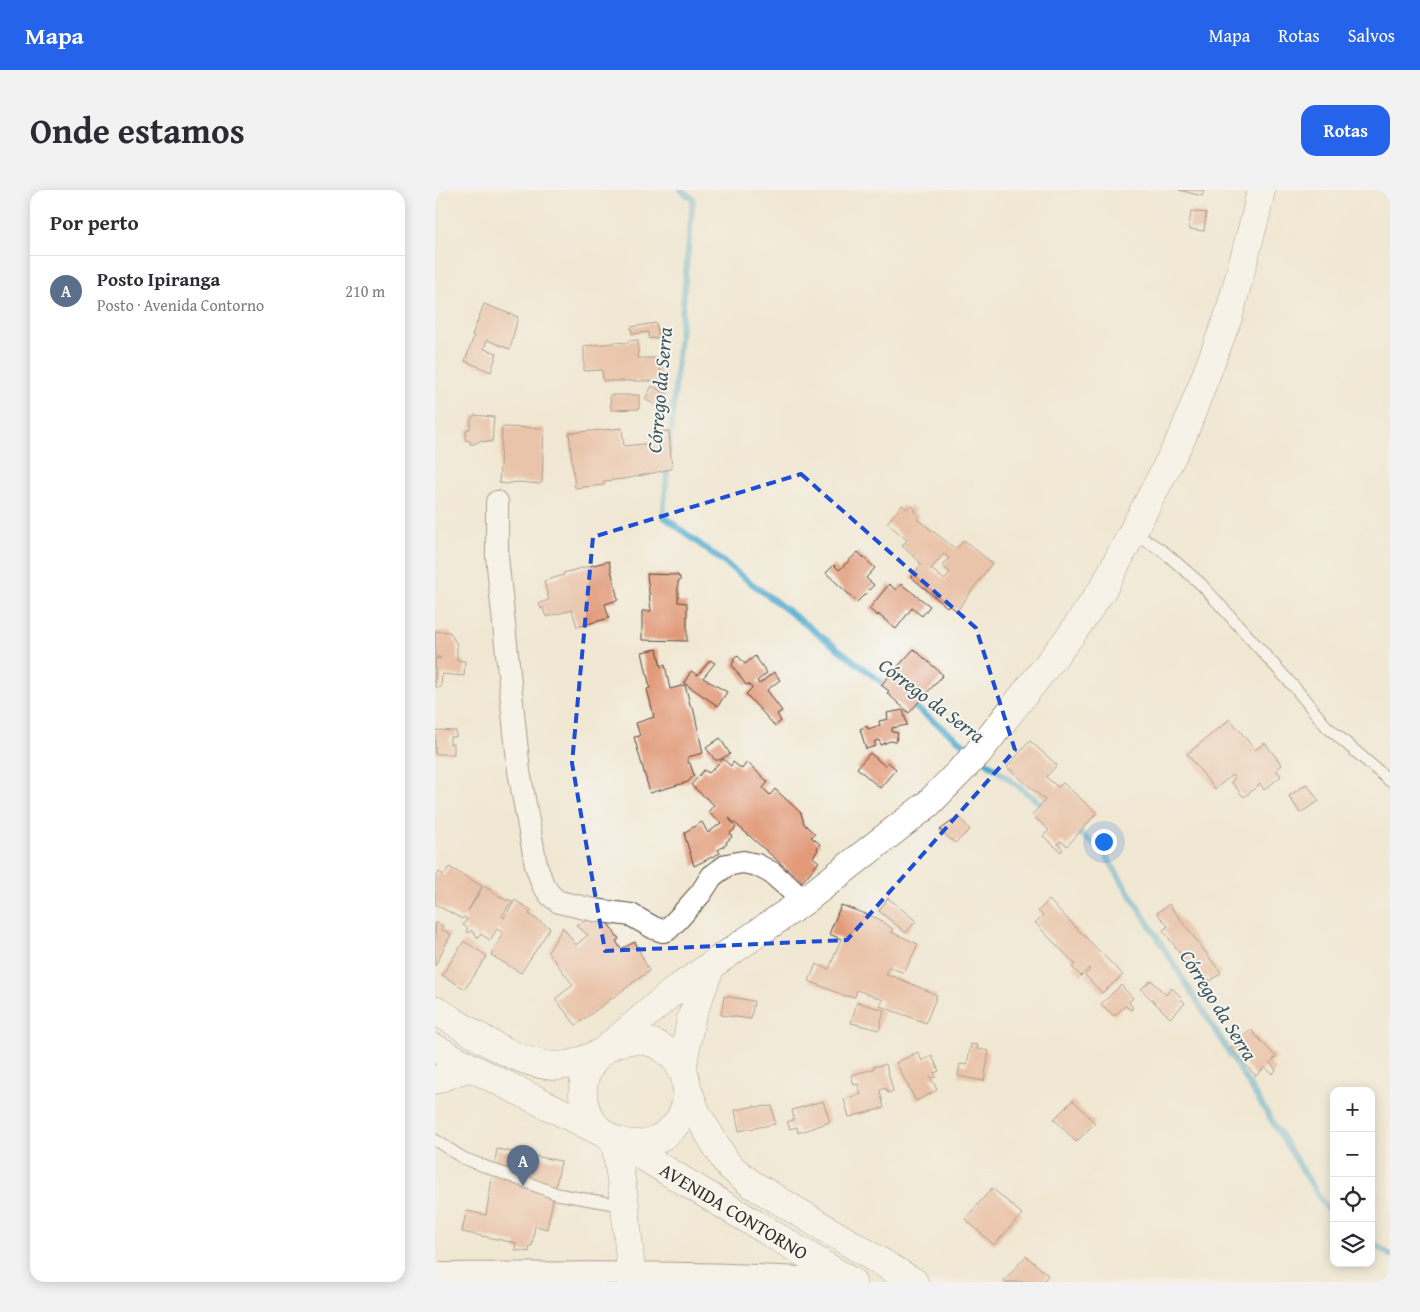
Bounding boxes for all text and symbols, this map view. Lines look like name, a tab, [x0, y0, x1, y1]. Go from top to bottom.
text: Mapa	[25, 18, 84, 53]
text: Mapa	[1209, 22, 1250, 49]
text: Rotas	[1278, 22, 1320, 49]
text: Salvos	[1348, 22, 1395, 49]
text: Onde estamos	[30, 105, 245, 156]
button: Rotas	[1301, 105, 1390, 156]
text: Por perto	[50, 207, 139, 238]
text: Posto Ipiranga	[97, 265, 220, 293]
text: A	[61, 279, 71, 303]
text: 210 m	[345, 279, 385, 303]
text: Posto · Avenida Contorno	[97, 293, 264, 317]
water label: Córrego da Serra	[639, 325, 679, 454]
water label: Córrego da Serra	[873, 650, 992, 750]
your location	[1091, 829, 1117, 855]
water label: Córrego da Serra	[1173, 944, 1265, 1067]
map controls	[1330, 1087, 1375, 1267]
button: +	[1330, 1087, 1375, 1132]
button: −	[1330, 1132, 1375, 1177]
pin: A	[507, 1145, 539, 1186]
street label: AVENIDA CONTORNO	[655, 1156, 813, 1266]
button: locate	[1330, 1177, 1375, 1222]
button: layers	[1330, 1222, 1375, 1267]

